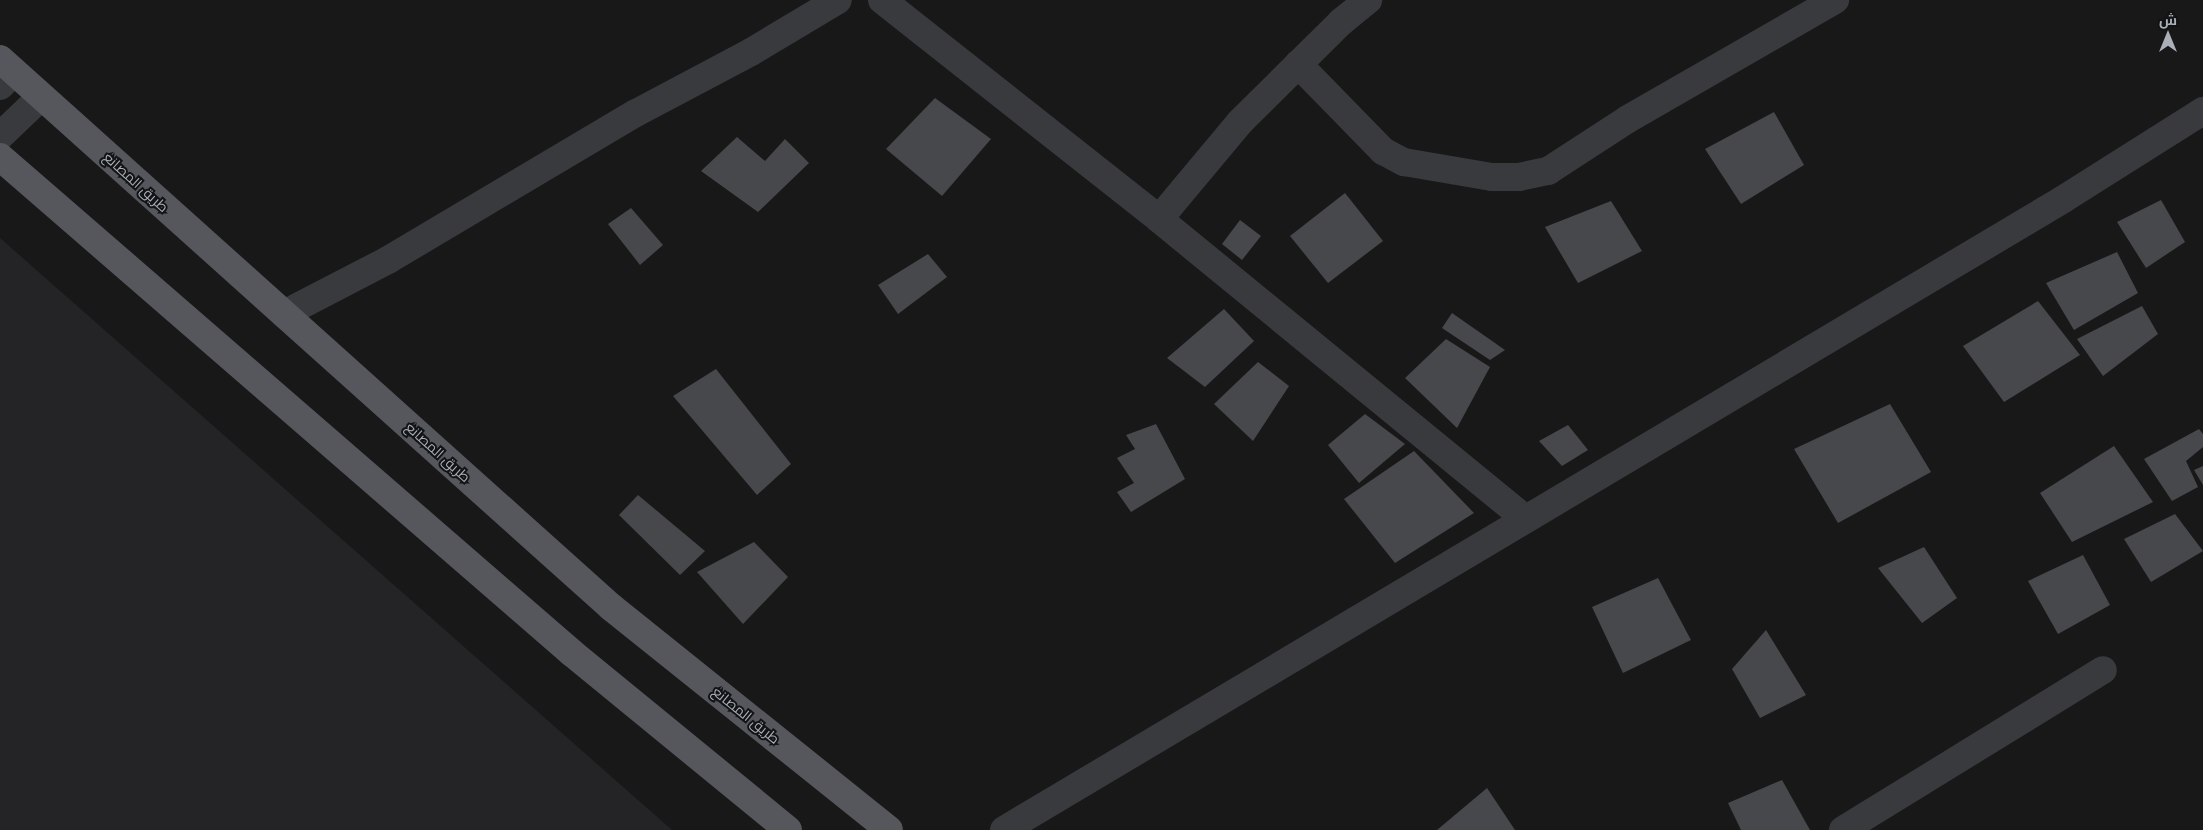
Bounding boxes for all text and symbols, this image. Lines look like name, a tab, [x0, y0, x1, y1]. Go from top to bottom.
north arrow	[2143, 10, 2193, 60]
text: ش	[2159, 11, 2177, 29]
street label: طريق المصانع	[100, 149, 172, 215]
street label: طريق المصانع	[402, 419, 474, 485]
street label: طريق المصانع	[709, 683, 783, 747]

